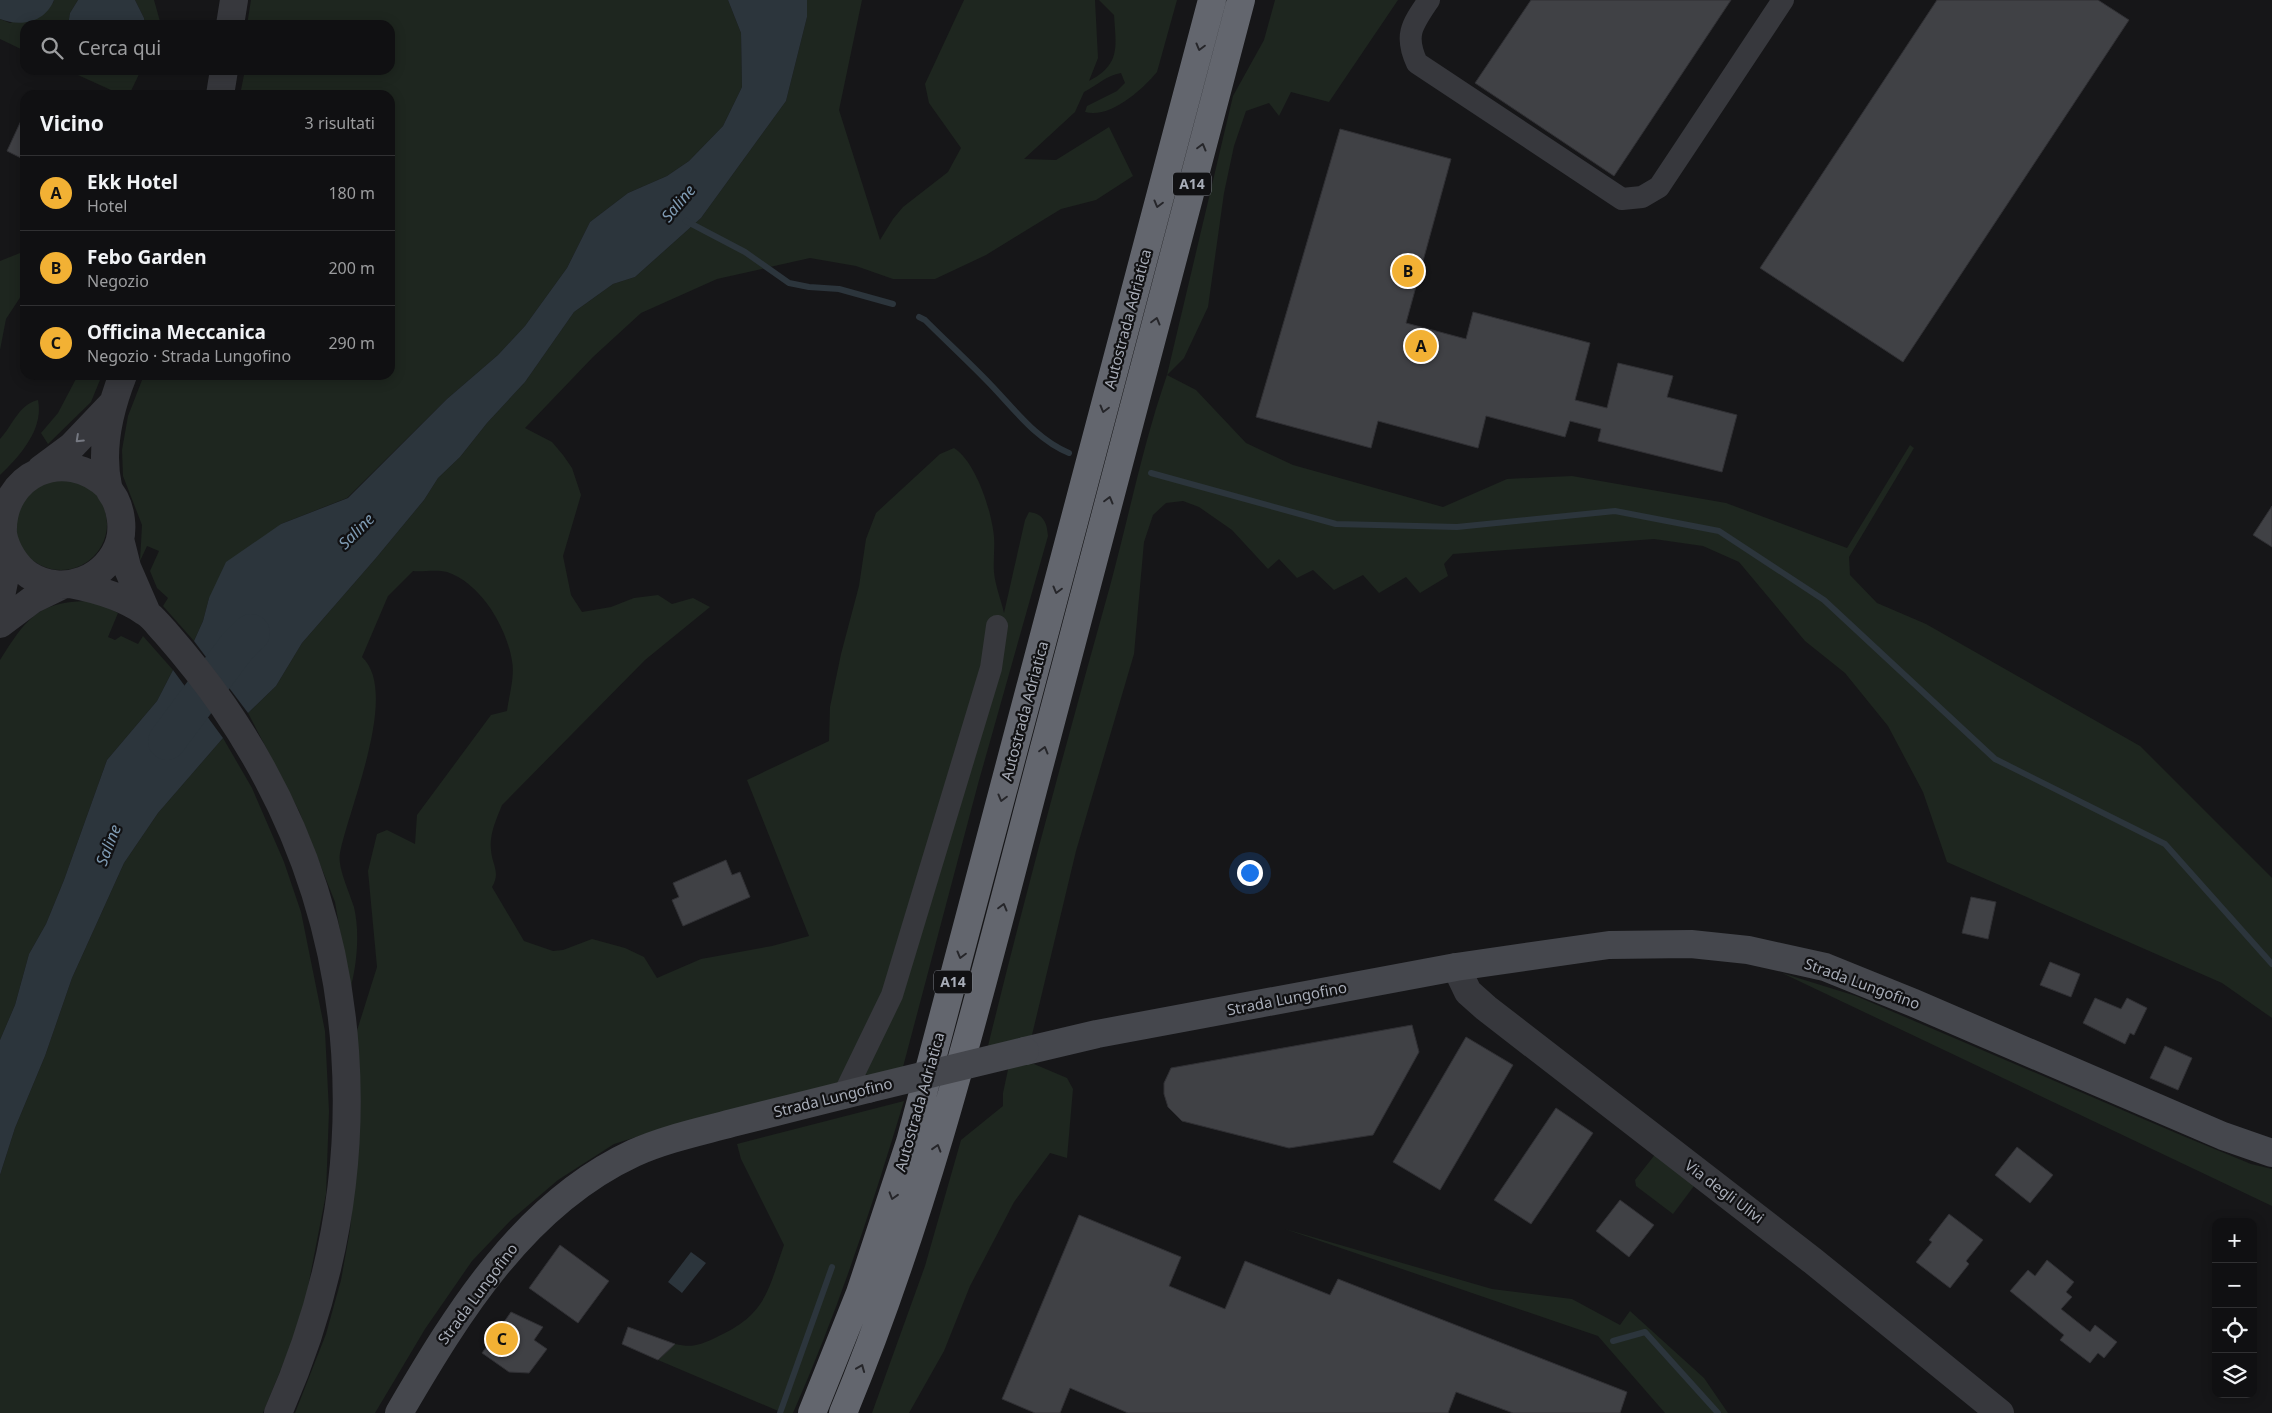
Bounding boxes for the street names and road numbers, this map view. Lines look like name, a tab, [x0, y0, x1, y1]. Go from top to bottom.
road number: A14	[1173, 172, 1211, 195]
street label: Autostrada Adriatica	[1099, 247, 1155, 391]
street label: Autostrada Adriatica	[996, 639, 1052, 783]
street label: Strada Lungofino	[1802, 953, 1923, 1013]
road number: A14	[934, 970, 972, 994]
street label: Strada Lungofino	[1225, 977, 1348, 1019]
street label: Autostrada Adriatica	[890, 1030, 948, 1174]
street label: Strada Lungofino	[771, 1073, 894, 1121]
street label: Via degli Ulivi	[1681, 1155, 1768, 1227]
street label: Strada Lungofino	[433, 1239, 522, 1348]

